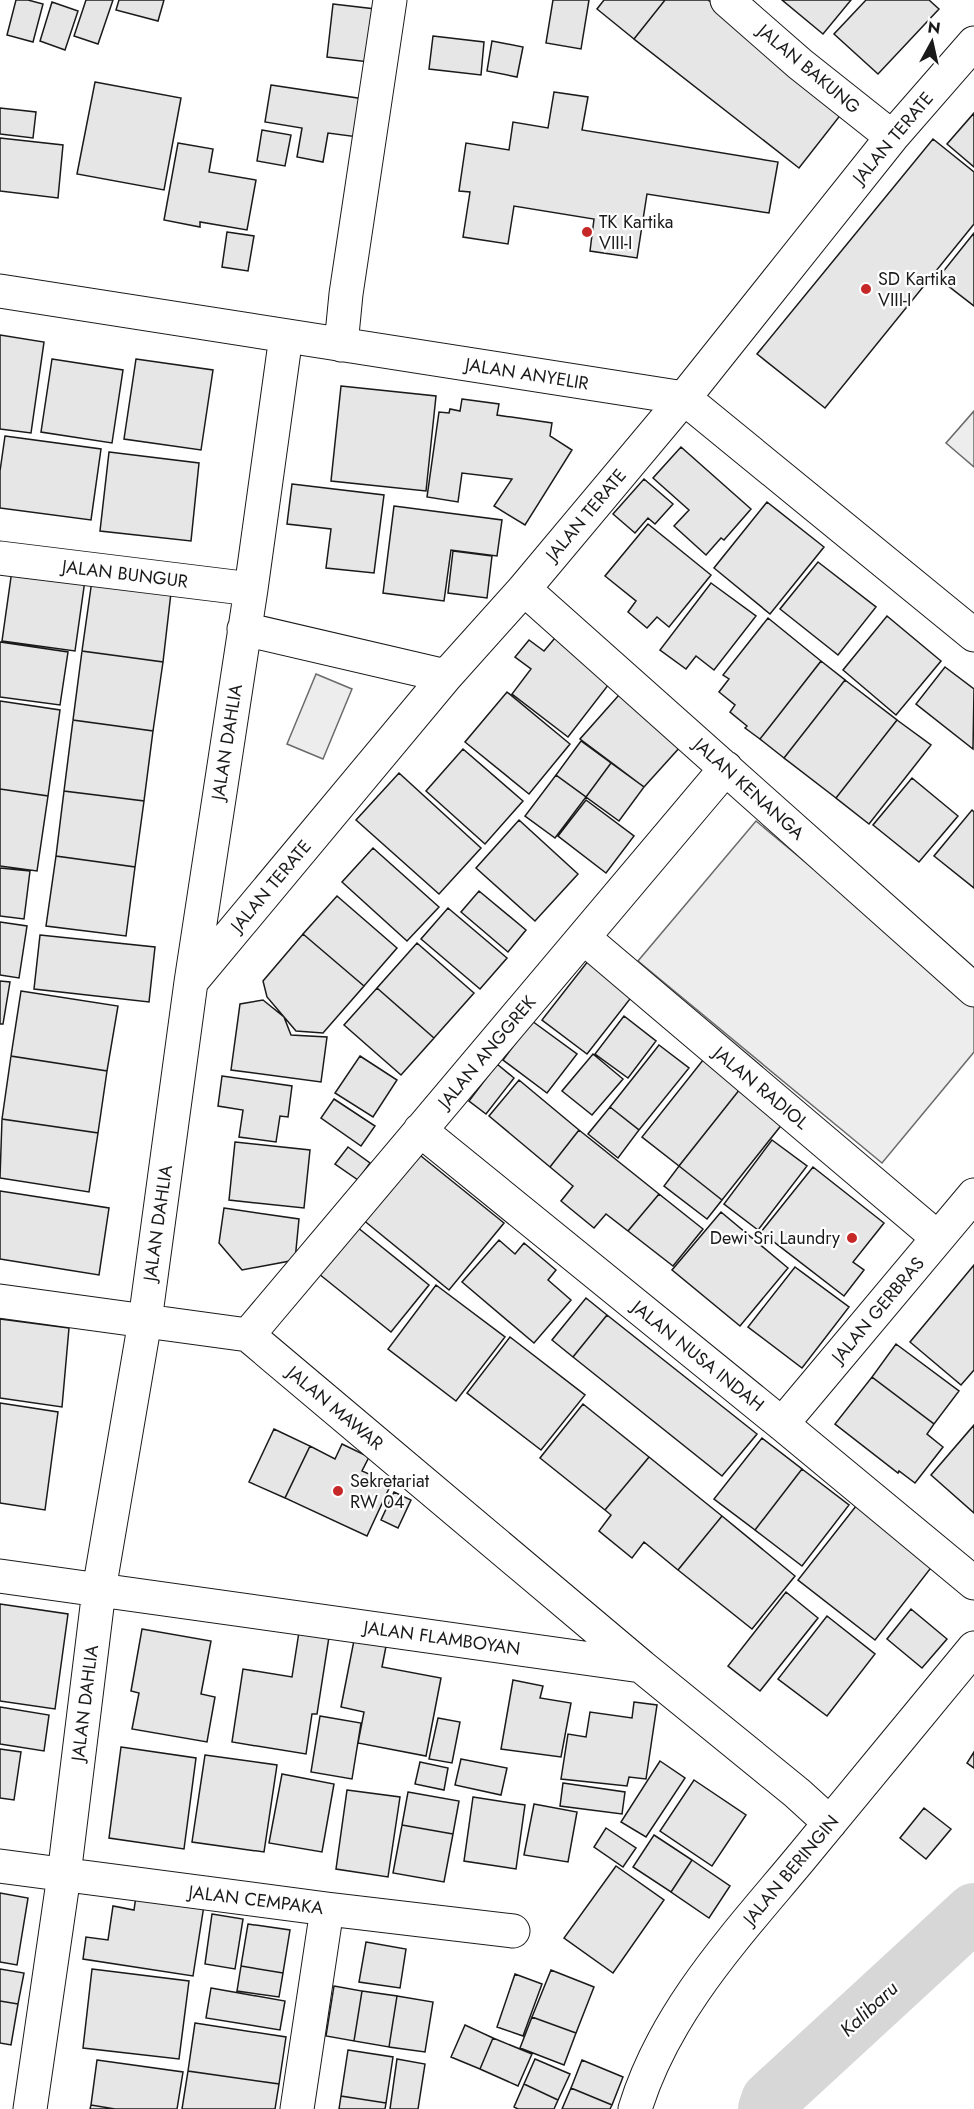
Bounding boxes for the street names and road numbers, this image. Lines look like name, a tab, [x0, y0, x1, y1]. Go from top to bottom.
street label: JALAN BAKUNG	[750, 17, 866, 120]
street label: JALAN TERATE	[845, 86, 939, 191]
street label: JALAN ANYELIR	[462, 351, 591, 397]
street label: JALAN TERATE	[538, 463, 632, 568]
street label: JALAN BUNGUR	[59, 553, 189, 595]
street label: JALAN DAHLIA	[205, 682, 249, 804]
street label: JALAN KENANGA	[686, 731, 810, 846]
street label: JALAN TERATE	[223, 834, 317, 939]
street label: JALAN ANGGREK	[431, 989, 542, 1115]
street label: JALAN RADIOL	[706, 1039, 814, 1136]
street label: JALAN DAHLIA	[137, 1163, 179, 1285]
street label: JALAN GERBRAS	[824, 1251, 930, 1370]
street label: JALAN NUSA INDAH	[625, 1293, 770, 1417]
street label: JALAN MAWAR	[280, 1359, 389, 1456]
street label: JALAN FLAMBOYAN	[360, 1614, 522, 1662]
street label: JALAN DAHLIA	[65, 1643, 105, 1765]
street label: JALAN BERINGIN	[736, 1809, 845, 1932]
street label: JALAN CEMPAKA	[185, 1879, 325, 1921]

